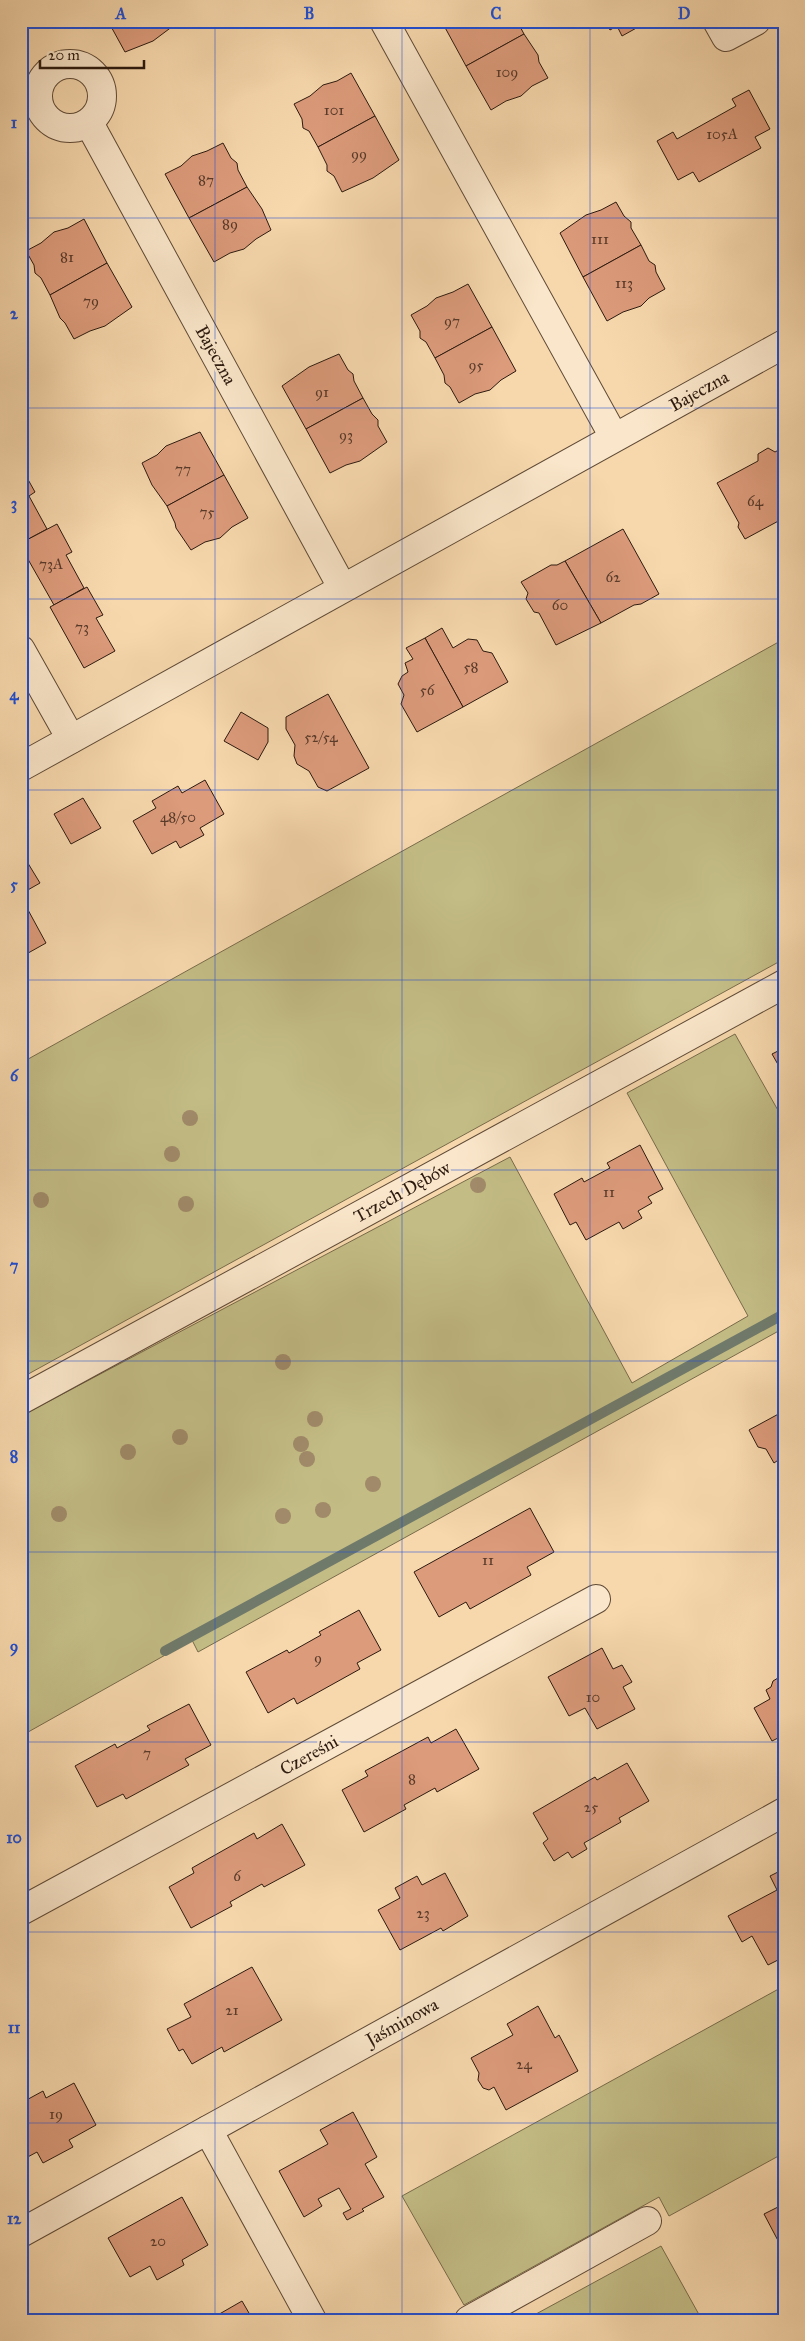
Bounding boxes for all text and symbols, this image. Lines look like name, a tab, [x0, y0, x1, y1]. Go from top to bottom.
text: A	[115, 4, 127, 23]
text: B	[304, 4, 314, 23]
text: C	[491, 4, 502, 23]
text: D	[678, 4, 691, 23]
scale bar	[40, 38, 144, 70]
text: 20 m	[48, 46, 80, 64]
house number: 109	[496, 63, 518, 81]
house number: 101	[324, 101, 344, 119]
text: 1	[11, 113, 18, 132]
house number: 105A	[706, 125, 738, 143]
house number: 99	[351, 145, 367, 163]
house number: 87	[198, 171, 214, 189]
house number: 89	[222, 215, 238, 233]
house number: 111	[591, 230, 609, 248]
house number: 81	[60, 248, 74, 266]
house number: 113	[615, 274, 633, 292]
house number: 79	[83, 292, 99, 310]
text: 2	[10, 304, 19, 323]
house number: 97	[444, 312, 460, 330]
street label: Bajeczna	[191, 321, 241, 389]
house number: 95	[468, 356, 484, 374]
street label: Bajeczna	[665, 366, 733, 416]
house number: 91	[315, 383, 329, 401]
house number: 93	[339, 426, 353, 444]
house number: 77	[175, 460, 191, 478]
house number: 64	[747, 492, 764, 510]
text: 3	[11, 494, 17, 514]
house number: 75	[200, 503, 215, 521]
house number: 73A	[39, 555, 63, 573]
house number: 62	[605, 568, 621, 586]
house number: 60	[552, 596, 568, 614]
house number: 73	[75, 618, 89, 636]
house number: 58	[464, 658, 478, 676]
house number: 56	[420, 681, 436, 699]
text: 4	[10, 685, 20, 705]
house number: 52/54	[304, 728, 338, 746]
house number: 48/50	[160, 808, 196, 826]
text: 5	[10, 875, 18, 894]
text: 6	[10, 1066, 19, 1085]
street label: Trzech Dębów	[350, 1156, 454, 1228]
house number: 11	[603, 1183, 615, 1201]
text: 7	[10, 1256, 19, 1275]
text: 8	[10, 1447, 18, 1466]
house number: 11	[482, 1551, 494, 1569]
text: 9	[10, 1637, 18, 1657]
house number: 9	[314, 1649, 322, 1667]
house number: 10	[586, 1688, 600, 1706]
street label: Czereśni	[276, 1730, 342, 1780]
house number: 7	[143, 1744, 151, 1762]
house number: 8	[408, 1770, 416, 1788]
house number: 25	[584, 1798, 598, 1816]
text: 10	[6, 1828, 22, 1847]
house number: 6	[233, 1867, 242, 1885]
house number: 23	[416, 1904, 430, 1922]
street label: Jaśminowa	[360, 1993, 443, 2053]
house number: 21	[225, 2001, 239, 2019]
text: 11	[8, 2018, 21, 2037]
house number: 24	[516, 2055, 533, 2073]
house number: 19	[49, 2105, 63, 2123]
text: 12	[7, 2209, 22, 2228]
house number: 20	[150, 2232, 166, 2250]

